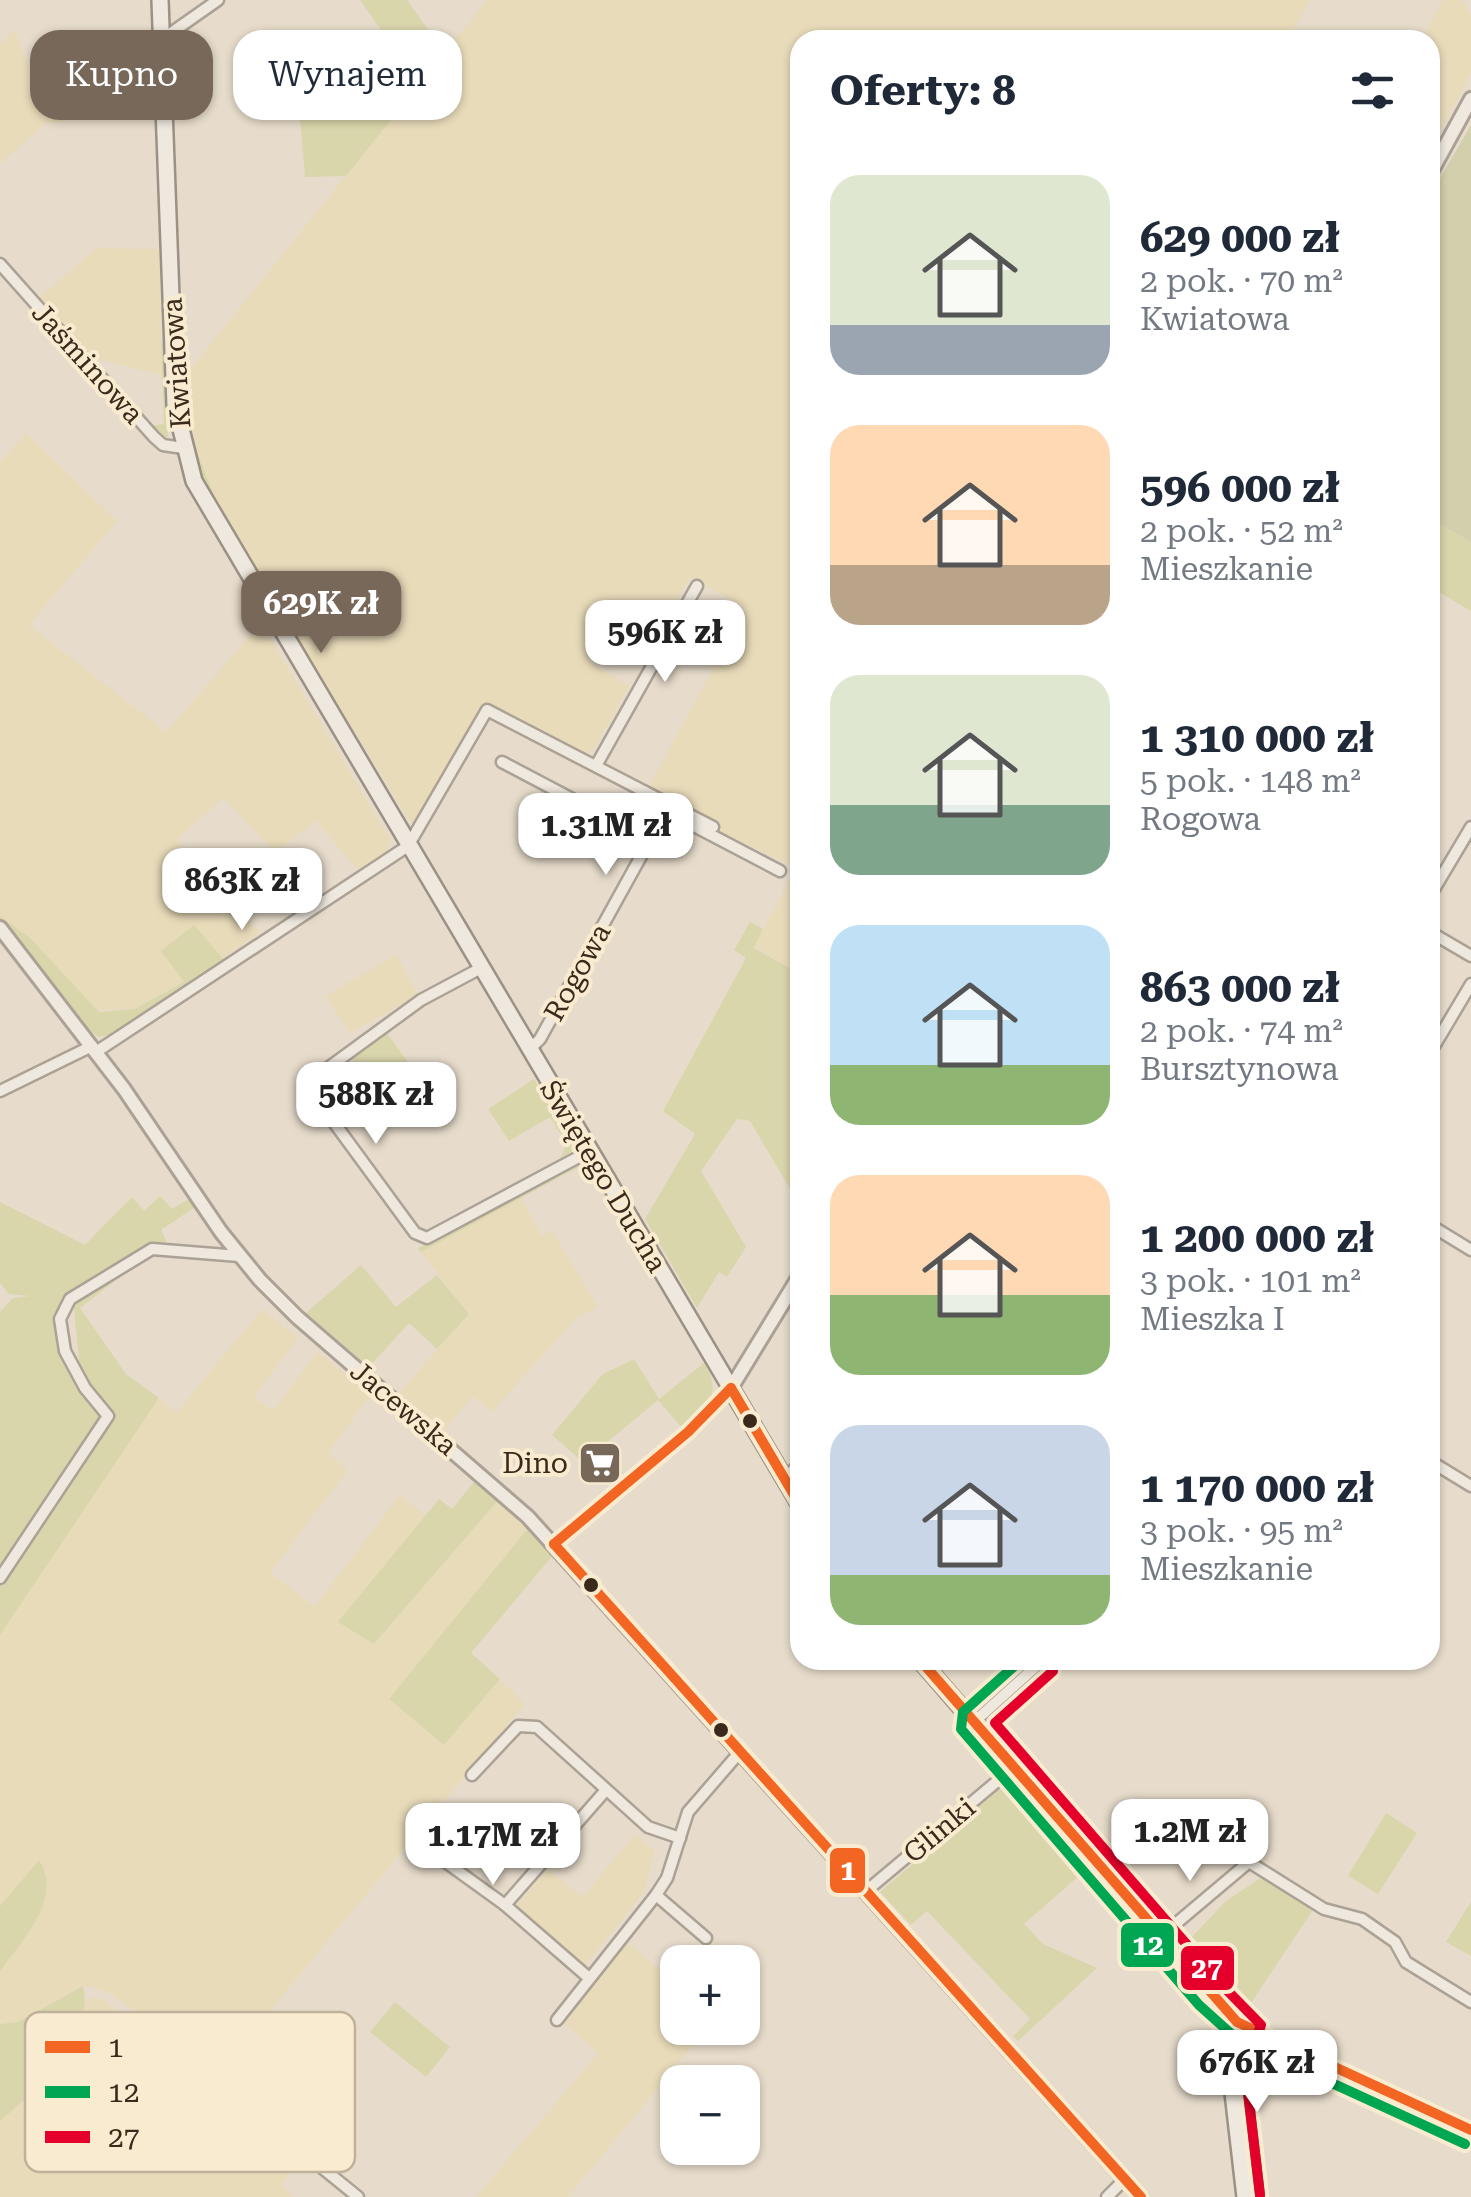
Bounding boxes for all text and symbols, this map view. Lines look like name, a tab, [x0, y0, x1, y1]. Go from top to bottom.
chip: Kupno	[30, 30, 213, 120]
chip: Wynajem	[233, 30, 462, 120]
icon: filters	[1345, 63, 1400, 118]
text: Oferty: 8	[830, 66, 1016, 115]
text: 629 000 zł	[1140, 213, 1340, 262]
icon: home	[910, 215, 1030, 335]
text: 2 pok. · 70 m²	[1140, 262, 1343, 300]
street label: Jaśminowa	[25, 296, 150, 430]
street label: Kwiatowa	[155, 296, 198, 429]
text: Kwiatowa	[1140, 300, 1290, 338]
text: 596 000 zł	[1140, 463, 1340, 512]
icon: home	[910, 465, 1030, 585]
text: 2 pok. · 52 m²	[1140, 512, 1343, 550]
text: Mieszkanie	[1140, 550, 1313, 588]
pin: 629K zł	[229, 571, 413, 656]
text: 629K zł	[263, 584, 379, 622]
pin: 596K zł	[573, 600, 757, 685]
text: 596K zł	[607, 613, 723, 651]
text: 1 310 000 zł	[1140, 713, 1374, 762]
icon: home	[910, 715, 1030, 835]
text: 5 pok. · 148 m²	[1140, 762, 1361, 800]
pin: 1.31M zł	[503, 793, 709, 878]
text: Rogowa	[1140, 800, 1261, 838]
text: 1.31M zł	[540, 806, 672, 844]
pin: 863K zł	[150, 848, 334, 933]
text: 863K zł	[184, 861, 300, 899]
street label: Rogowa	[537, 918, 618, 1027]
text: 863 000 zł	[1140, 963, 1340, 1012]
icon: home	[910, 965, 1030, 1085]
text: 2 pok. · 74 m²	[1140, 1012, 1343, 1050]
text: Bursztynowa	[1140, 1050, 1339, 1088]
pin: 588K zł	[284, 1062, 468, 1147]
street label: Świętego Ducha	[533, 1074, 675, 1278]
text: 588K zł	[318, 1075, 434, 1113]
text: 1 200 000 zł	[1140, 1213, 1374, 1262]
icon: home	[910, 1215, 1030, 1335]
text: 3 pok. · 101 m²	[1140, 1262, 1361, 1300]
text: Mieszka I	[1140, 1300, 1285, 1338]
street label: Jacewska	[344, 1354, 464, 1462]
unlabelled marker	[740, 1411, 760, 1431]
supermarket icon: Dino	[577, 1440, 623, 1486]
place label: Dino	[502, 1447, 568, 1480]
text: 1 170 000 zł	[1140, 1463, 1374, 1512]
icon: home	[910, 1465, 1030, 1585]
text: 3 pok. · 95 m²	[1140, 1512, 1343, 1550]
text: Mieszkanie	[1140, 1550, 1313, 1588]
unlabelled marker	[581, 1575, 601, 1595]
unlabelled marker	[711, 1720, 731, 1740]
street label: Glinki	[897, 1791, 982, 1870]
pin: 1.2M zł	[1098, 1799, 1282, 1884]
pin: 1.17M zł	[390, 1803, 596, 1888]
text: 1.2M zł	[1133, 1812, 1247, 1850]
text: 1.17M zł	[427, 1816, 559, 1854]
line badge: 1	[828, 1846, 867, 1895]
text: 1	[840, 1854, 856, 1887]
line badge: 12	[1119, 1921, 1176, 1969]
text: 12	[1132, 1929, 1164, 1962]
line badge: 27	[1179, 1944, 1236, 1992]
map controls	[660, 1945, 760, 2165]
button: +	[660, 1945, 760, 2045]
text: 27	[1191, 1952, 1223, 1985]
legend	[25, 2012, 355, 2172]
pin: 676K zł	[1165, 2030, 1349, 2115]
text: 1	[108, 2031, 124, 2064]
text: 676K zł	[1199, 2043, 1315, 2081]
button: −	[660, 2065, 760, 2165]
text: 12	[108, 2076, 139, 2109]
text: 27	[108, 2121, 139, 2154]

